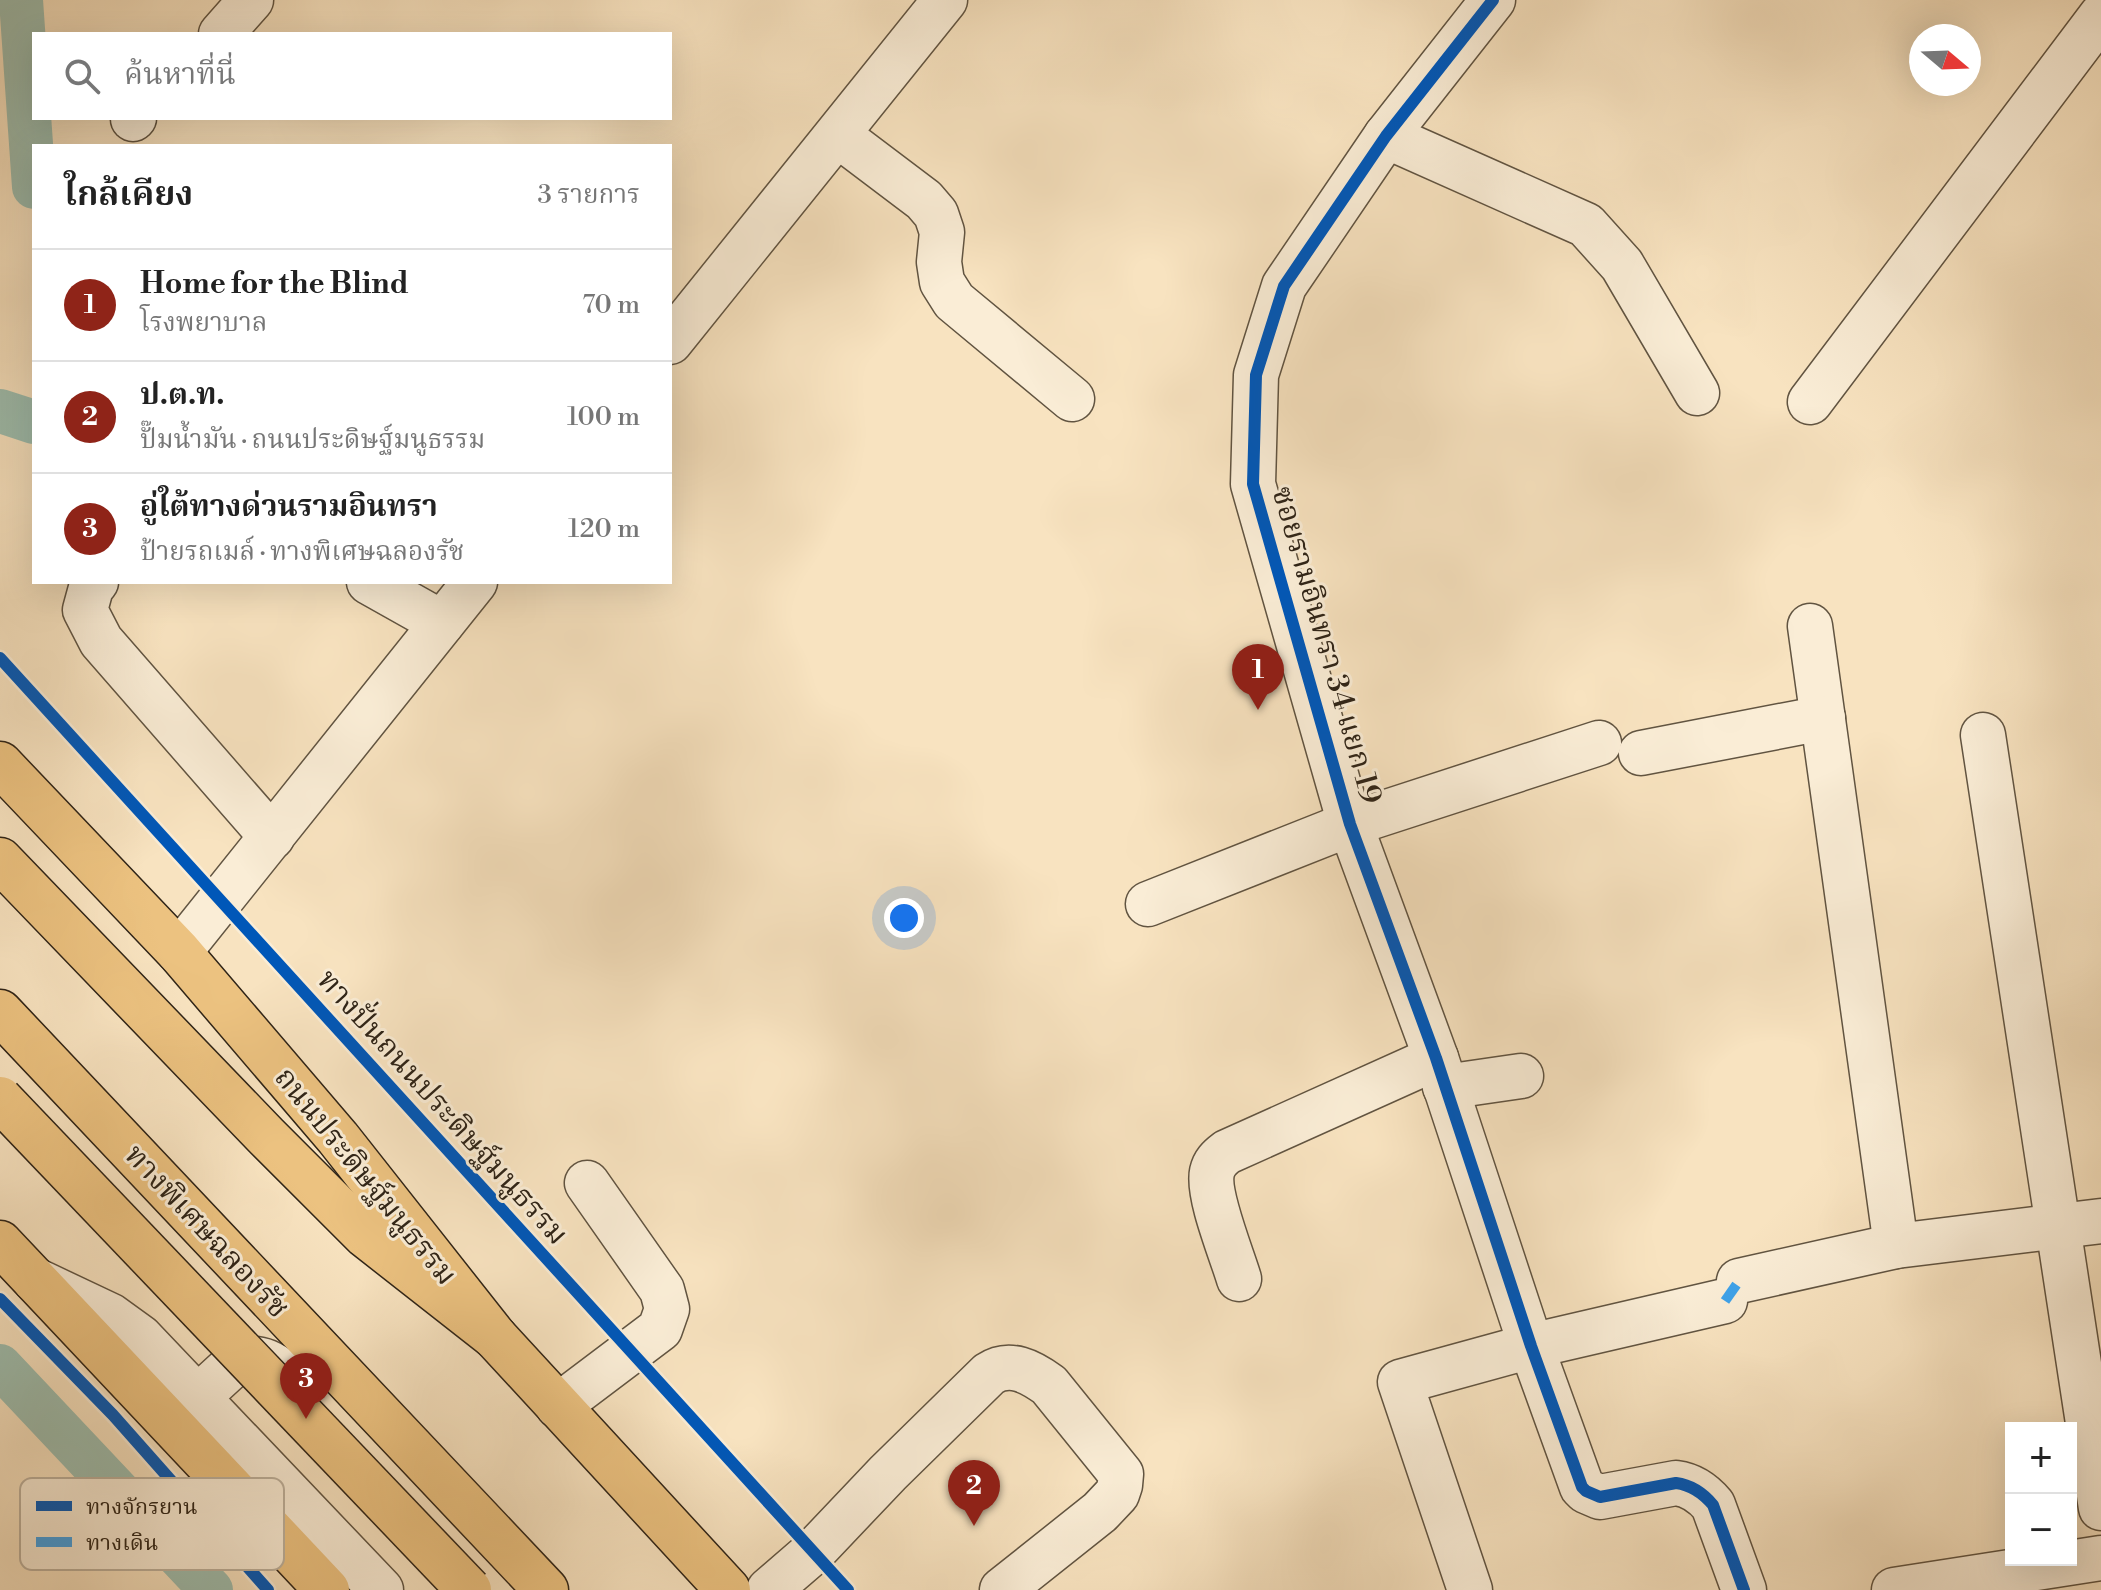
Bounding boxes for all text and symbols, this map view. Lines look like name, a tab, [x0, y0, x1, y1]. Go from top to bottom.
north arrow	[1909, 24, 1981, 96]
search box	[32, 32, 672, 120]
icon: search	[60, 54, 104, 98]
text: ค้นหาที่นี่	[124, 56, 236, 94]
text: ใกล้เคียง	[64, 174, 193, 216]
text: 3 รายการ	[538, 179, 640, 211]
text: Home for the Blind	[140, 265, 409, 303]
text: 1	[84, 289, 96, 321]
text: 70 m	[582, 289, 640, 321]
text: โรงพยาบาล	[140, 307, 267, 339]
text: ป.ต.ท.	[140, 376, 225, 414]
text: 2	[82, 401, 98, 433]
text: 100 m	[567, 401, 640, 433]
text: ปั๊มน้ำมัน · ถนนประดิษฐ์มนูธรรม	[140, 424, 485, 456]
street label: ซอยรามอินทรา 34 แยก 19	[1262, 482, 1390, 808]
text: อู่ใต้ทางด่วนรามอินทรา	[140, 488, 438, 526]
text: 3	[82, 513, 98, 545]
text: 120 m	[568, 513, 640, 545]
text: ป้ายรถเมล์ · ทางพิเศษฉลองรัช	[140, 536, 464, 568]
pin: 1	[1232, 644, 1284, 710]
your location	[884, 898, 924, 938]
street label: ทางปั่นถนนประดิษฐ์มนูธรรม	[310, 962, 576, 1252]
street label: ถนนประดิษฐ์มนูธรรม	[267, 1060, 465, 1292]
street label: ทางพิเศษฉลองรัช	[116, 1137, 297, 1327]
pin: 3	[280, 1353, 332, 1419]
map controls	[2005, 1422, 2077, 1566]
button: +	[2005, 1422, 2077, 1494]
pin: 2	[948, 1460, 1000, 1526]
legend	[20, 1478, 284, 1570]
text: ทางจักรยาน	[86, 1494, 198, 1521]
button: −	[2005, 1494, 2077, 1566]
text: ทางเดิน	[86, 1530, 158, 1557]

